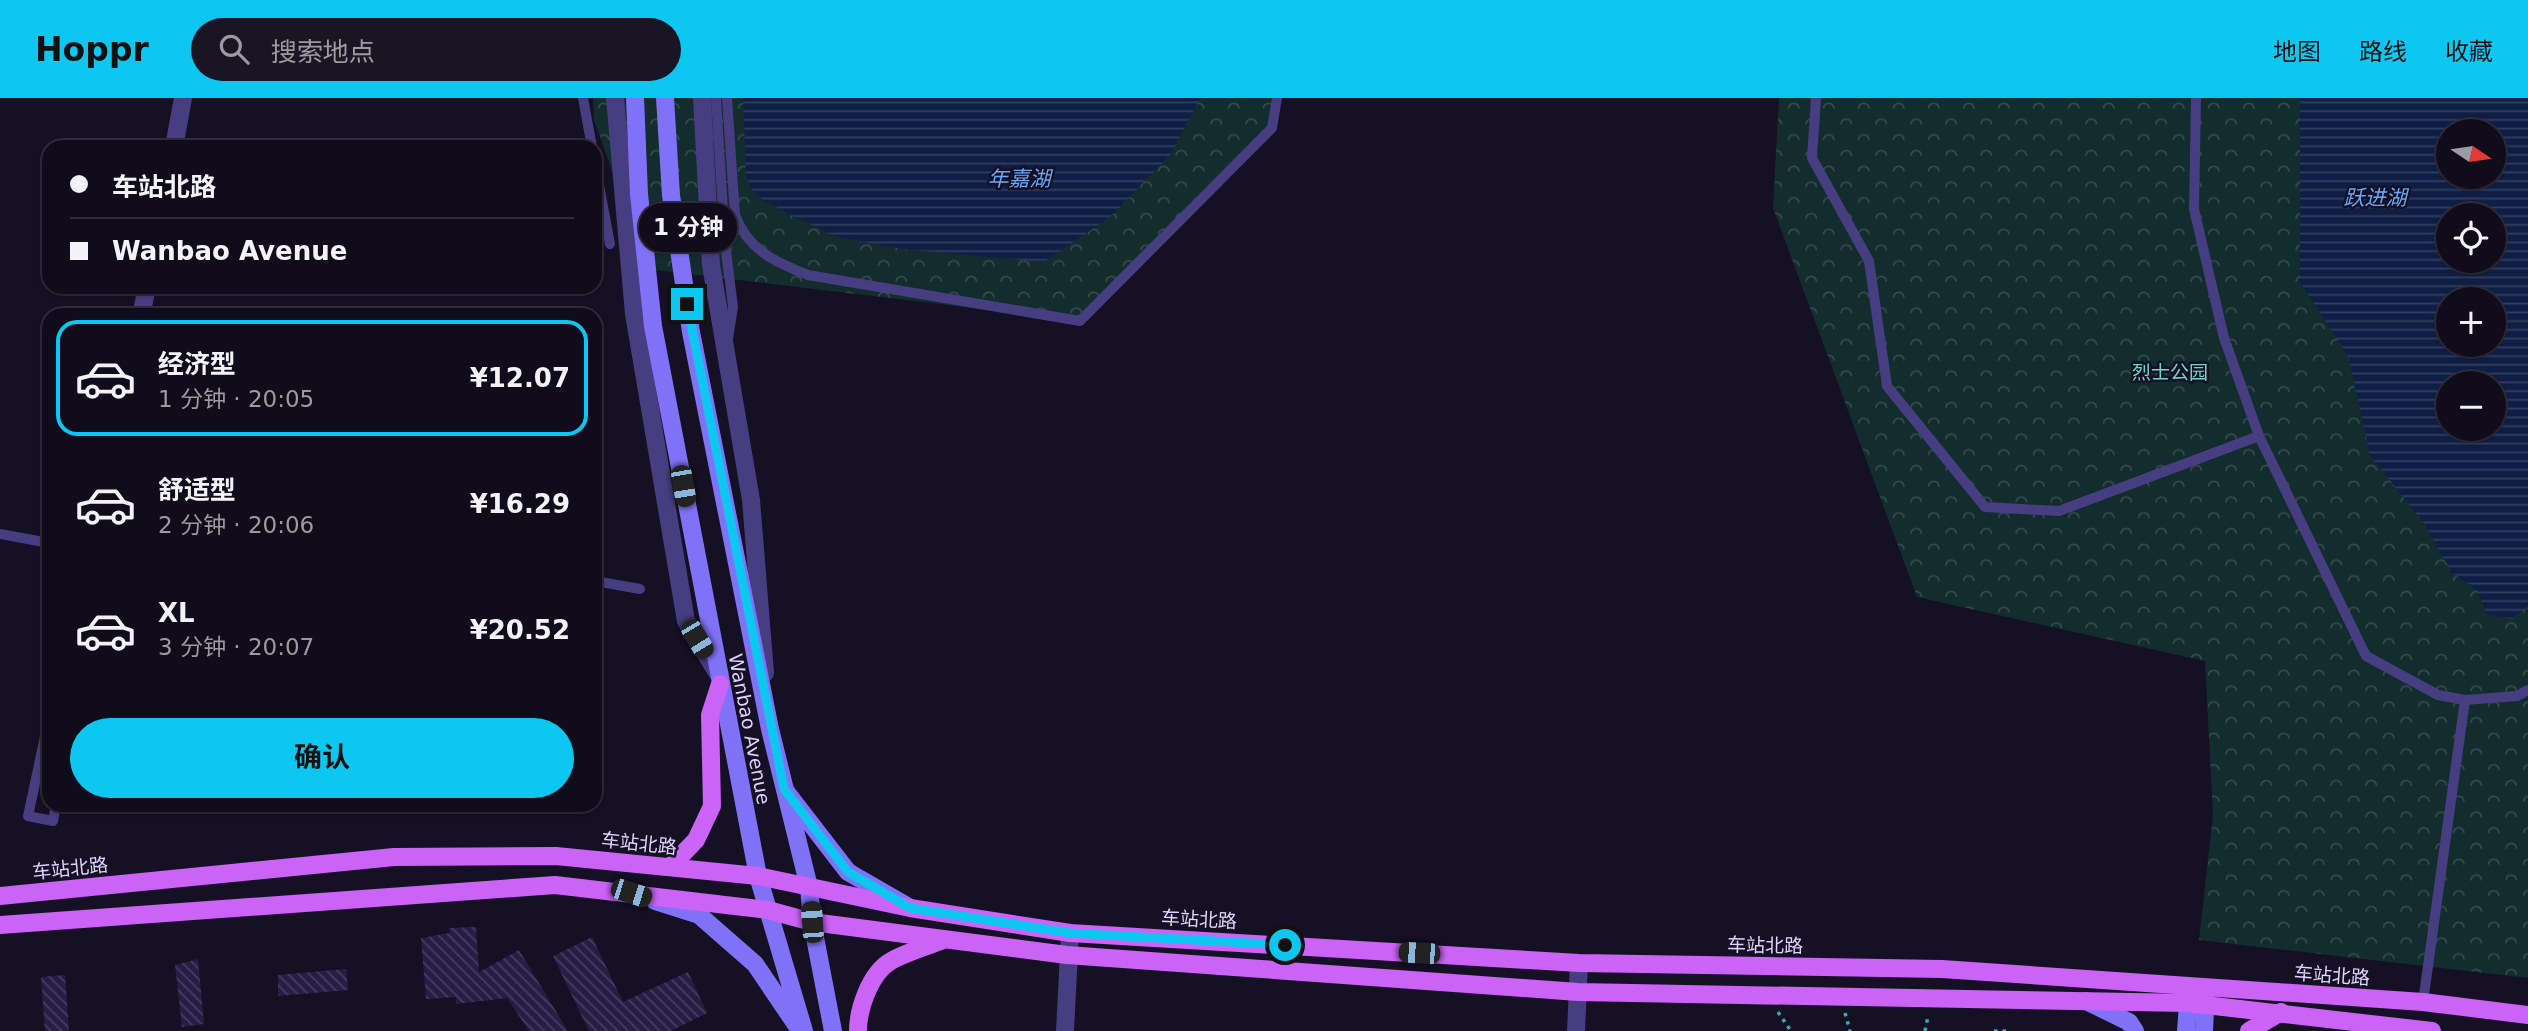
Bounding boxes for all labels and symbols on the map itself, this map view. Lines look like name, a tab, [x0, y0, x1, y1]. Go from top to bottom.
north arrow	[2436, 119, 2506, 189]
water label: 年嘉湖	[988, 167, 1053, 191]
water label: 跃进湖	[2344, 186, 2409, 210]
callout: 1 分钟	[638, 202, 736, 252]
route end	[671, 288, 703, 320]
park label: 烈士公园	[2132, 361, 2208, 383]
car	[670, 463, 697, 509]
car	[678, 616, 717, 662]
street label: Wanbao Avenue	[725, 652, 775, 806]
street label: 车站北路	[600, 828, 678, 858]
street label: 车站北路	[31, 853, 109, 883]
car	[608, 877, 655, 909]
car	[801, 900, 824, 944]
street label: 车站北路	[1160, 906, 1238, 932]
route start	[1269, 929, 1301, 961]
street label: 车站北路	[1727, 933, 1803, 957]
car	[1398, 941, 1441, 965]
street label: 车站北路	[2293, 961, 2371, 989]

